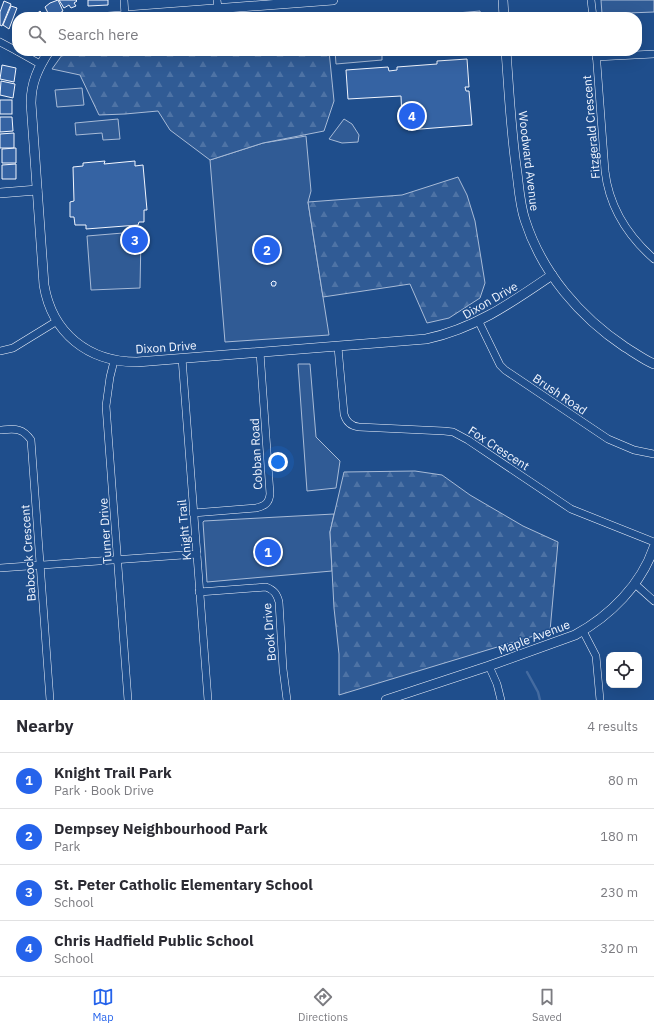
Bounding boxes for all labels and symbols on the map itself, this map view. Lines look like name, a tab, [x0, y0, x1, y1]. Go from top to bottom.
street label: Fitzgerald Crescent	[579, 75, 603, 179]
pin: 4	[399, 101, 425, 131]
street label: Woodward Avenue	[515, 110, 543, 212]
pin: 3	[122, 225, 148, 255]
pin: 2	[254, 235, 280, 265]
street label: Dixon Drive	[460, 278, 521, 322]
street label: Dixon Drive	[135, 337, 197, 357]
street label: Brush Road	[530, 370, 590, 418]
street label: Cobban Road	[247, 418, 265, 490]
street label: Fox Crescent	[466, 423, 532, 473]
your location	[268, 452, 288, 472]
street label: Turner Drive	[95, 497, 115, 564]
street label: Knight Trail	[174, 499, 194, 561]
street label: Babcock Crescent	[17, 504, 39, 602]
pin: 1	[255, 537, 281, 567]
street label: Book Drive	[259, 602, 279, 662]
street label: Maple Avenue	[496, 616, 572, 658]

